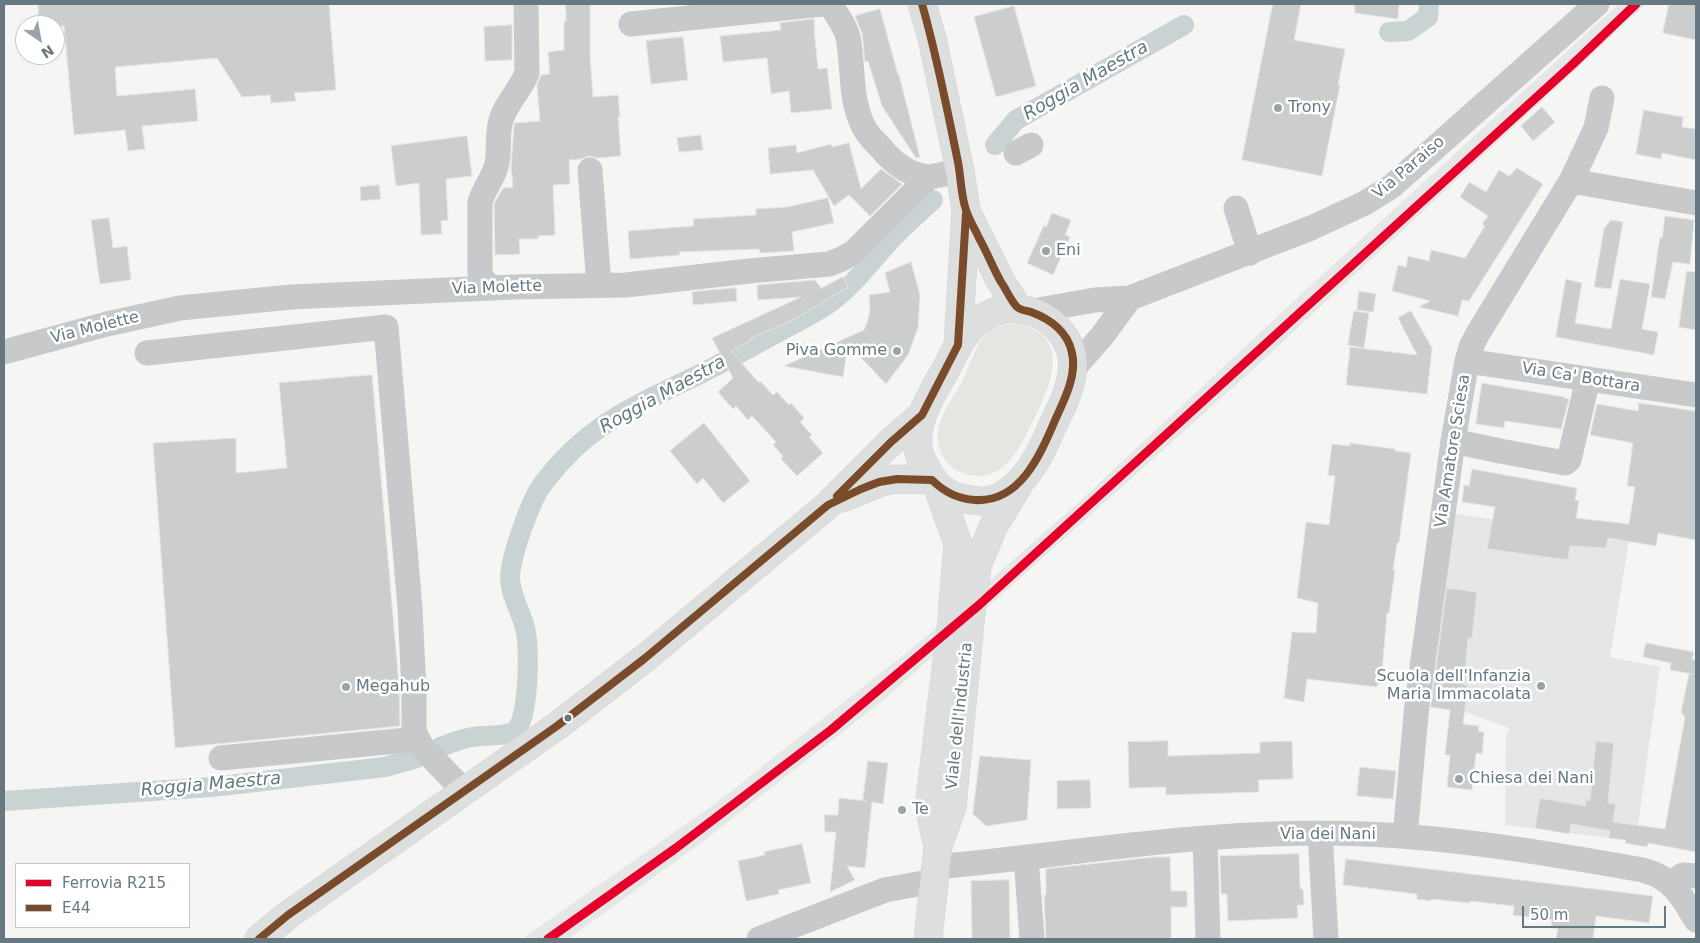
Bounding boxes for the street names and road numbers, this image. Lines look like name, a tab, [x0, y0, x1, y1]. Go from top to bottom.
street label: Via Paraiso	[1369, 132, 1449, 204]
street label: Via Molette	[452, 277, 542, 299]
street label: Via Molette	[49, 308, 141, 348]
street label: Via Ca' Bottara	[1520, 359, 1642, 397]
street label: Via Amatore Sciesa	[1431, 373, 1475, 529]
street label: Viale dell'Industria	[943, 641, 977, 791]
street label: Via dei Nani	[1280, 825, 1376, 845]

